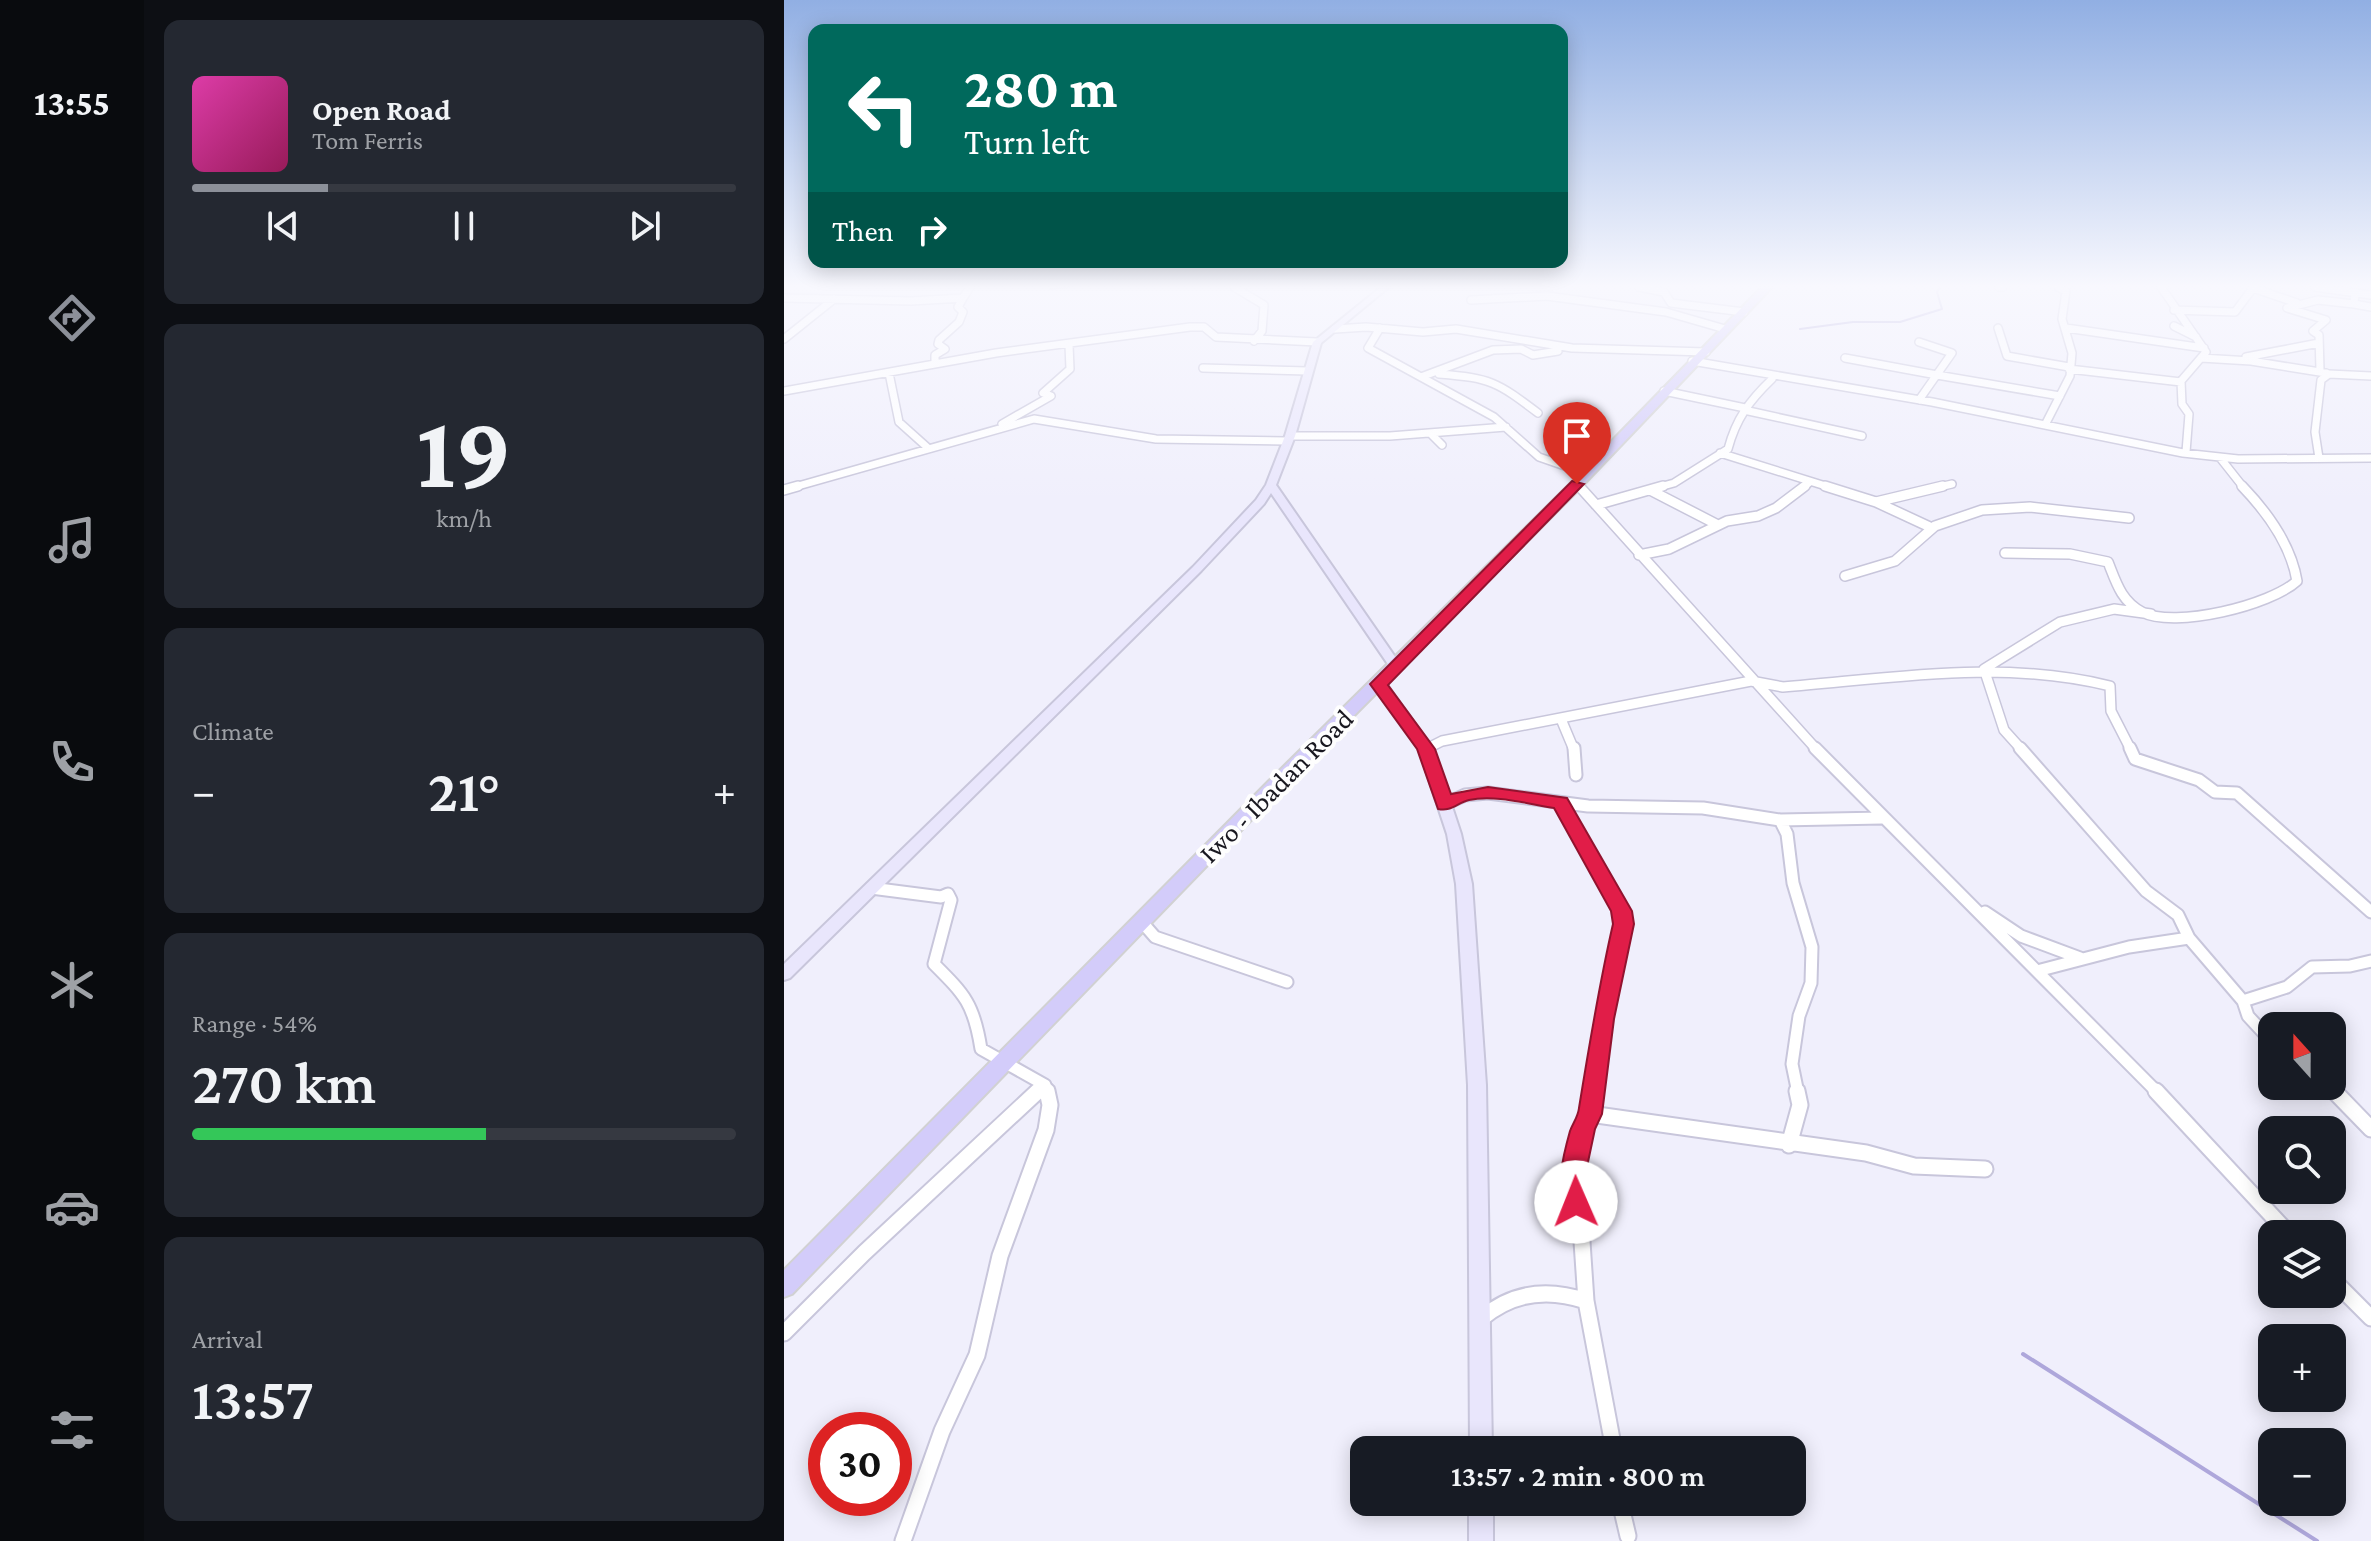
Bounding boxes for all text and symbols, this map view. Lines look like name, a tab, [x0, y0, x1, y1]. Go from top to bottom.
icon: left	[832, 56, 936, 160]
text: 280 m	[964, 57, 1117, 119]
text: 13:55	[34, 83, 110, 123]
text: Open Road	[312, 93, 451, 126]
text: Turn left	[964, 122, 1089, 162]
text: Tom Ferris	[312, 126, 423, 155]
icon: previous	[261, 204, 305, 248]
icon: pause	[442, 204, 486, 248]
icon: next	[623, 204, 667, 248]
icon: right	[910, 208, 954, 252]
text: Then	[832, 214, 894, 247]
icon: directions	[44, 290, 100, 346]
text: 19	[416, 394, 512, 509]
pin	[1543, 402, 1611, 484]
icon: arrive	[1555, 414, 1599, 458]
text: km/h	[436, 504, 492, 533]
icon: music	[44, 512, 100, 568]
street label: Iwo - Ibadan Road	[1193, 703, 1359, 869]
text: Climate	[192, 717, 274, 746]
icon: phone	[44, 734, 100, 790]
text: 21°	[428, 757, 500, 824]
text: −	[192, 767, 215, 815]
text: +	[713, 767, 736, 815]
icon: climate	[44, 957, 100, 1013]
text: Range · 54%	[192, 1009, 317, 1038]
north arrow	[2258, 1012, 2346, 1100]
map controls	[2258, 1012, 2346, 1516]
text: 270 km	[192, 1049, 376, 1116]
button: search	[2258, 1116, 2346, 1204]
position arrow	[1534, 1160, 1618, 1244]
icon: car	[44, 1179, 100, 1235]
button: layers	[2258, 1220, 2346, 1308]
button: +	[2258, 1324, 2346, 1412]
text: Arrival	[192, 1325, 263, 1354]
text: 13:57	[192, 1365, 314, 1432]
icon: filters	[44, 1402, 100, 1458]
speed limit sign: 30	[808, 1412, 912, 1516]
button: −	[2258, 1428, 2346, 1516]
text: 13:57 · 2 min · 800 m	[1451, 1459, 1705, 1492]

